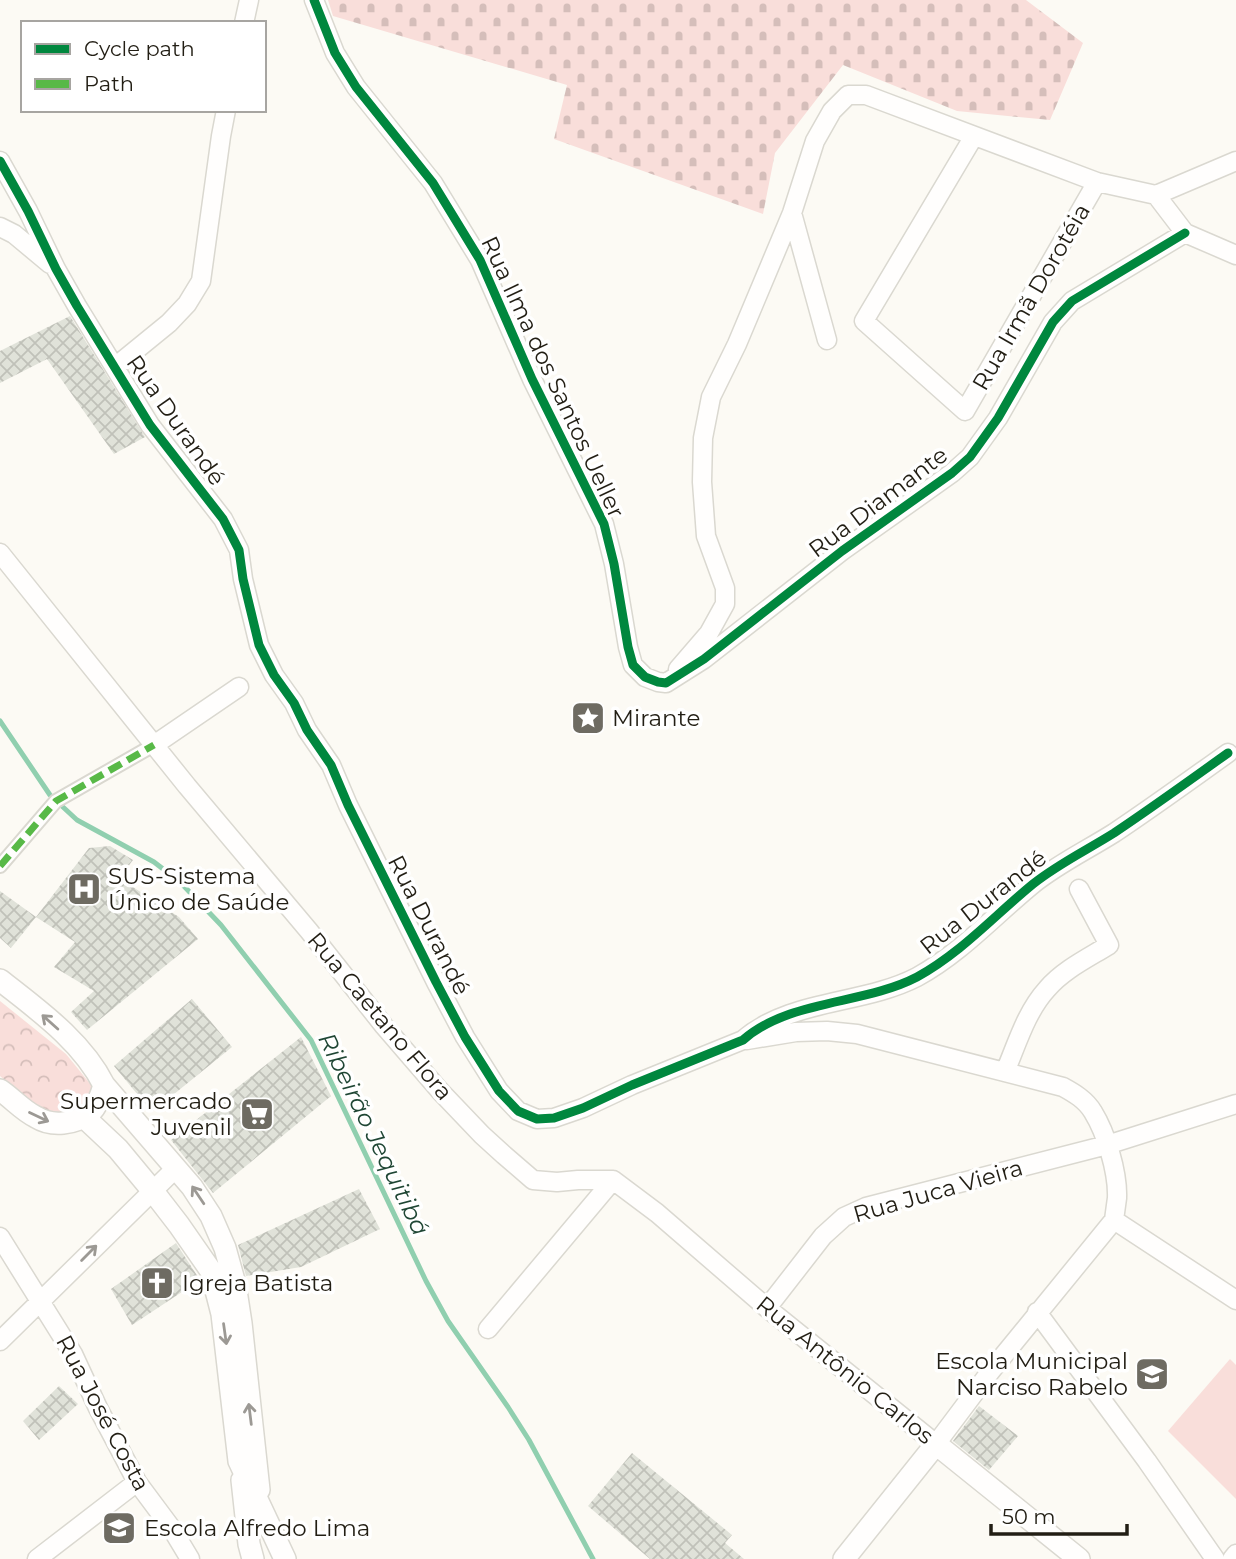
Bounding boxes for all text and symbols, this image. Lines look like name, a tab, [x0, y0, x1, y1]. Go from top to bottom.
legend	[21, 21, 266, 112]
text: Cycle path	[84, 36, 195, 61]
text: Path	[84, 71, 134, 96]
street label: Rua Irmã Dorotéia	[966, 199, 1096, 395]
street label: Rua Ilma dos Santos Ueller	[475, 232, 631, 522]
street label: Rua Durandé	[121, 349, 231, 491]
street label: Rua Diamante	[803, 441, 953, 563]
place icon: Mirante	[569, 699, 607, 737]
place label: Mirante	[612, 704, 700, 732]
street label: Rua Durandé	[914, 844, 1052, 960]
street label: Rua Durandé	[382, 850, 476, 1000]
place label: SUS-Sistema Único de Saúde	[108, 862, 289, 916]
hospital icon: SUS-Sistema Único de Saúde	[65, 870, 103, 908]
street label: Rua Caetano Flora	[302, 926, 458, 1106]
one-way arrow	[41, 1014, 59, 1030]
water label: Ribeirão Jequitibá	[312, 1028, 436, 1240]
place label: Supermercado Juvenil	[60, 1087, 232, 1141]
supermarket icon: Supermercado Juvenil	[238, 1095, 276, 1133]
one-way arrow	[28, 1111, 49, 1124]
street label: Rua Juca Vieira	[850, 1153, 1026, 1229]
one-way arrow	[191, 1186, 205, 1205]
one-way arrow	[80, 1245, 97, 1262]
church icon: Igreja Batista	[138, 1264, 176, 1302]
place label: Igreja Batista	[182, 1269, 333, 1297]
street label: Rua Antônio Carlos	[751, 1290, 939, 1450]
one-way arrow	[219, 1322, 232, 1345]
street label: Rua José Costa	[50, 1330, 156, 1496]
place label: Escola Municipal Narciso Rabelo	[935, 1347, 1128, 1401]
school or university icon: Escola Municipal Narciso Rabelo	[1133, 1355, 1171, 1393]
one-way arrow	[244, 1403, 257, 1426]
scale bar	[991, 1492, 1128, 1536]
text: 50 m	[1002, 1504, 1056, 1529]
school or university icon: Escola Alfredo Lima	[100, 1509, 138, 1547]
place label: Escola Alfredo Lima	[144, 1514, 370, 1542]

